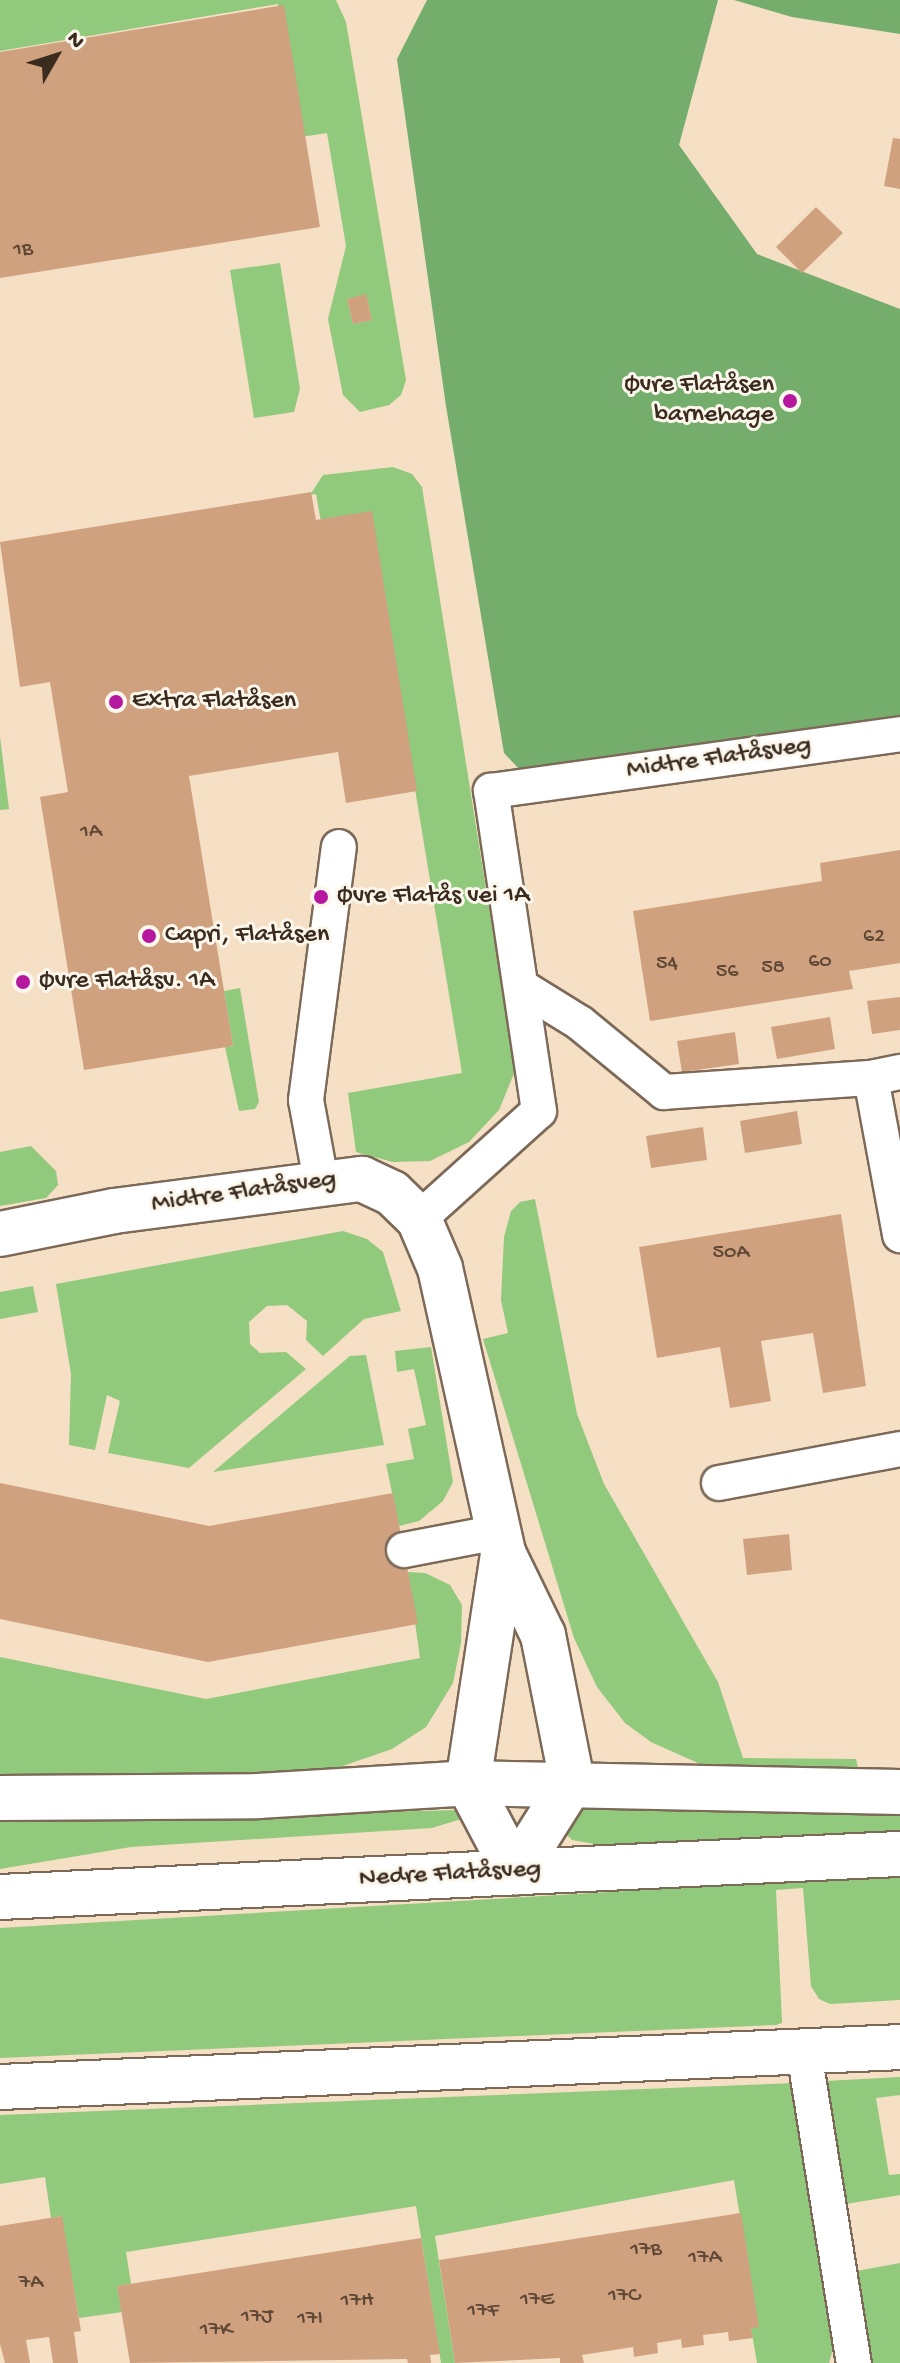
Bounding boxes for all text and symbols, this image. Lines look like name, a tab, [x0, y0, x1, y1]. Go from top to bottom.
north arrow	[16, 16, 96, 96]
text: N	[60, 27, 89, 55]
house number: 1B	[13, 238, 33, 264]
place label: Øvre Flatåsen barnehage	[624, 370, 774, 432]
marker: Øvre Flatåsen barnehage	[781, 392, 799, 410]
place label: Extra Flatåsen	[132, 686, 296, 718]
marker: Extra Flatåsen	[107, 693, 125, 711]
street label: Midtre Flatåsveg	[625, 731, 813, 787]
house number: 1A	[80, 820, 102, 846]
place label: Øvre Flatås vei 1A	[337, 881, 530, 913]
marker: Øvre Flatås vei 1A	[312, 888, 330, 906]
place label: Capri, Flatåsen	[165, 920, 329, 952]
house number: 62	[863, 925, 885, 951]
marker: Capri, Flatåsen	[140, 927, 158, 945]
house number: 60	[808, 950, 832, 976]
house number: 54	[656, 952, 678, 978]
house number: 58	[761, 956, 785, 982]
house number: 56	[716, 960, 738, 986]
place label: Øvre Flatåsv. 1A	[39, 966, 215, 998]
marker: Øvre Flatåsv. 1A	[14, 973, 32, 991]
street label: Midtre Flatåsveg	[150, 1165, 338, 1221]
house number: 50A	[712, 1241, 750, 1267]
street label: Nedre Flatåsveg	[358, 1855, 542, 1895]
house number: 17B	[630, 2238, 662, 2264]
house number: 17A	[688, 2246, 722, 2272]
house number: 7A	[19, 2271, 43, 2297]
house number: 17C	[608, 2284, 640, 2310]
house number: 17E	[520, 2288, 554, 2314]
house number: 17H	[341, 2289, 373, 2315]
house number: 17F	[467, 2299, 499, 2325]
house number: 17J	[241, 2305, 273, 2331]
house number: 17I	[297, 2307, 323, 2333]
house number: 17K	[200, 2318, 232, 2344]

